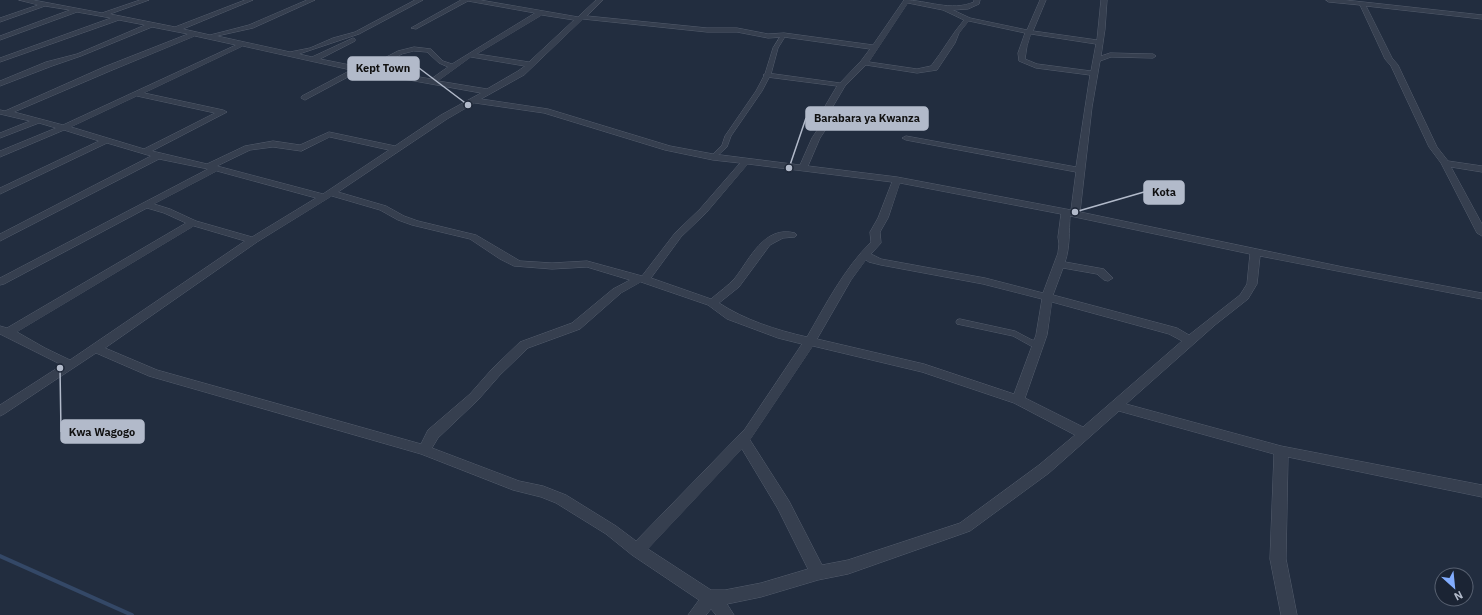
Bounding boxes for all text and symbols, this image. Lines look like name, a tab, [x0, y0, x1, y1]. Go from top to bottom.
callout: Kept Town	[348, 57, 419, 80]
text: Kept Town	[356, 61, 410, 75]
callout: Barabara ya Kwanza	[806, 107, 928, 130]
text: Barabara ya Kwanza	[814, 111, 920, 125]
callout: Kota	[1144, 181, 1184, 204]
text: Kota	[1152, 185, 1176, 199]
callout: Kwa Wagogo	[61, 420, 144, 443]
text: Kwa Wagogo	[69, 425, 135, 439]
north arrow	[1434, 567, 1474, 607]
text: N	[1452, 588, 1465, 604]

